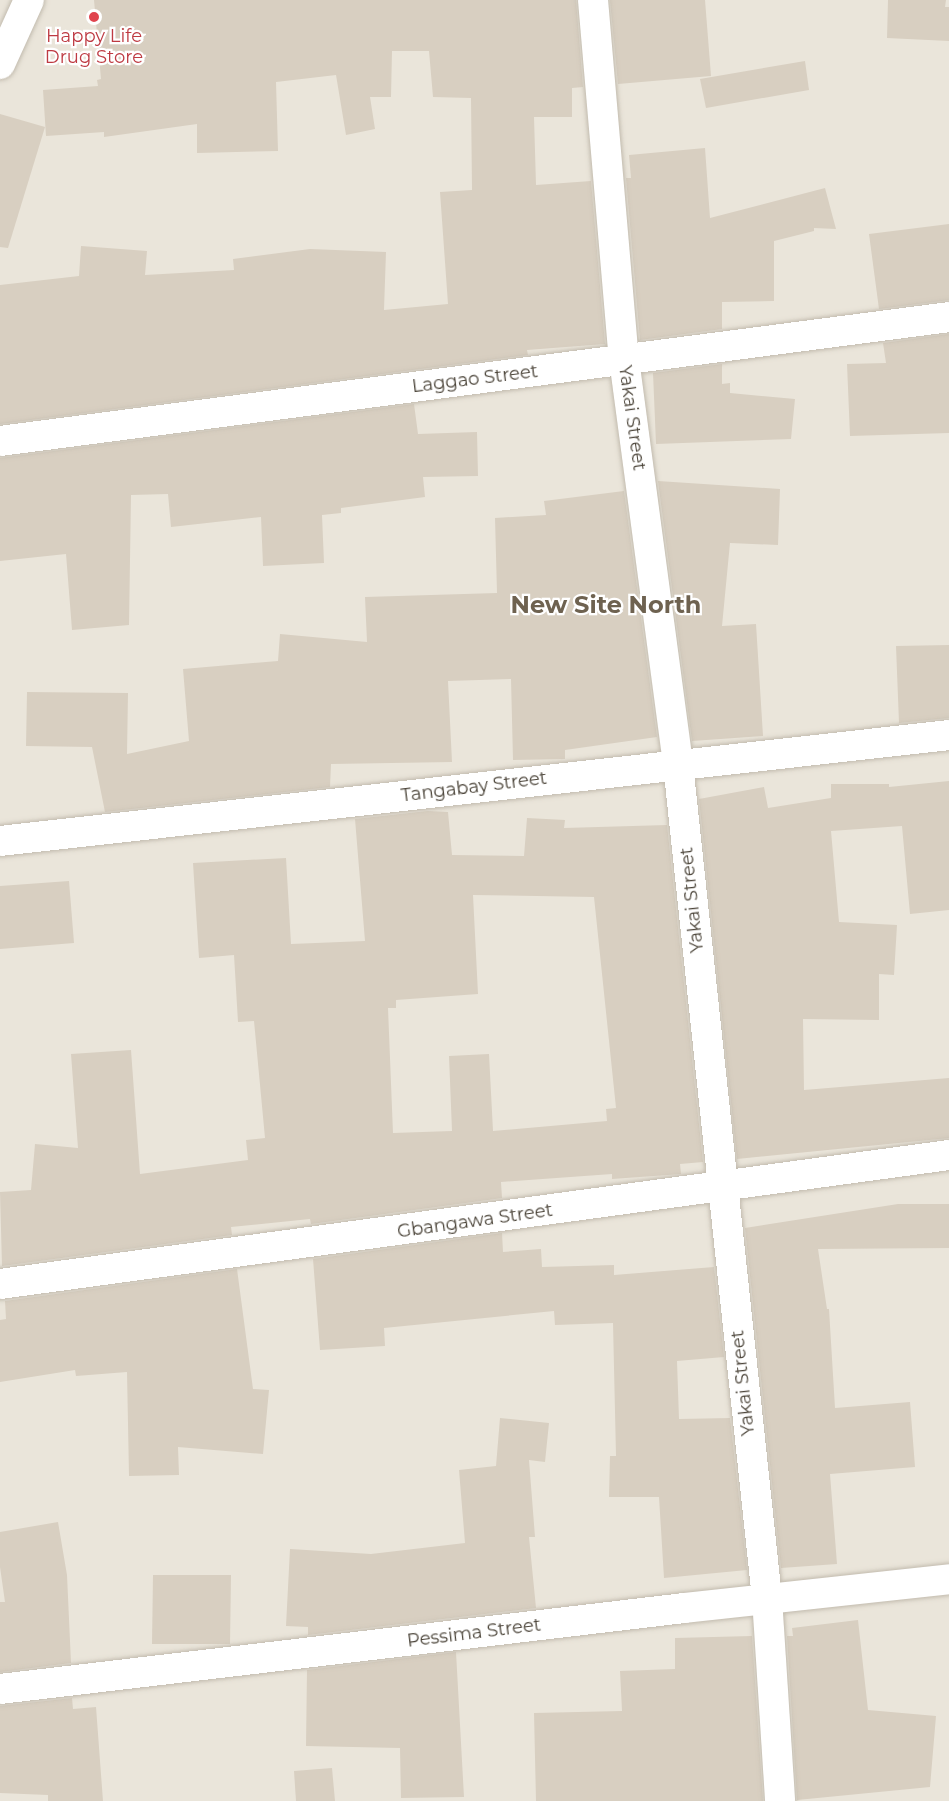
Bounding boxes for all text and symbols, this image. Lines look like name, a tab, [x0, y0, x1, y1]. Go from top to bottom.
marker: Happy Life Drug Store	[87, 10, 101, 24]
place label: Happy Life Drug Store	[45, 26, 143, 68]
street label: Laggao Street	[411, 361, 539, 397]
street label: Yakai Street	[614, 364, 650, 472]
district label: New Site North	[511, 591, 701, 619]
street label: Tangabay Street	[400, 767, 548, 807]
street label: Yakai Street	[676, 846, 708, 954]
street label: Gbangawa Street	[396, 1199, 554, 1243]
street label: Yakai Street	[727, 1329, 759, 1437]
street label: Pessima Street	[406, 1614, 542, 1652]

